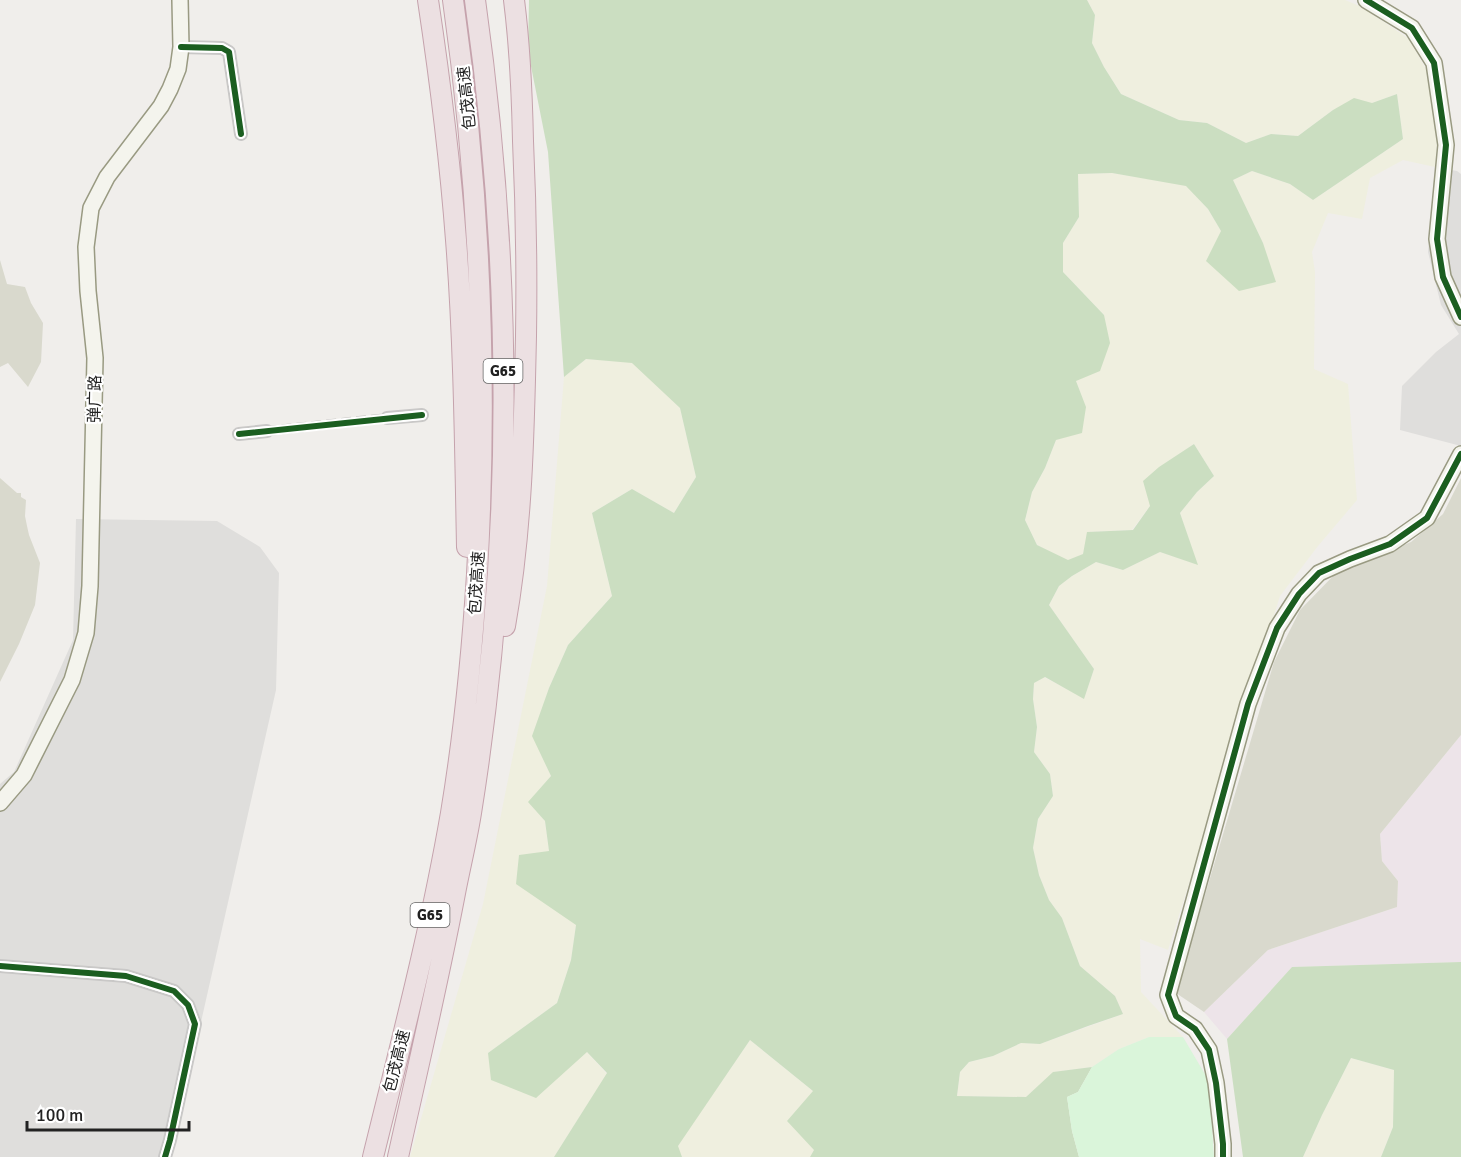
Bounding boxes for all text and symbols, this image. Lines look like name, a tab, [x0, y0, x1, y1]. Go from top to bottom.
street label: 包茂高速	[454, 65, 480, 131]
road number: G65	[484, 359, 522, 383]
street label: 弹广路	[85, 375, 105, 423]
street label: 包茂高速	[465, 550, 489, 616]
road number: G65	[410, 903, 450, 927]
street label: 包茂高速	[380, 1028, 414, 1095]
scale bar	[27, 1094, 189, 1132]
text: 100 m	[36, 1104, 83, 1126]

